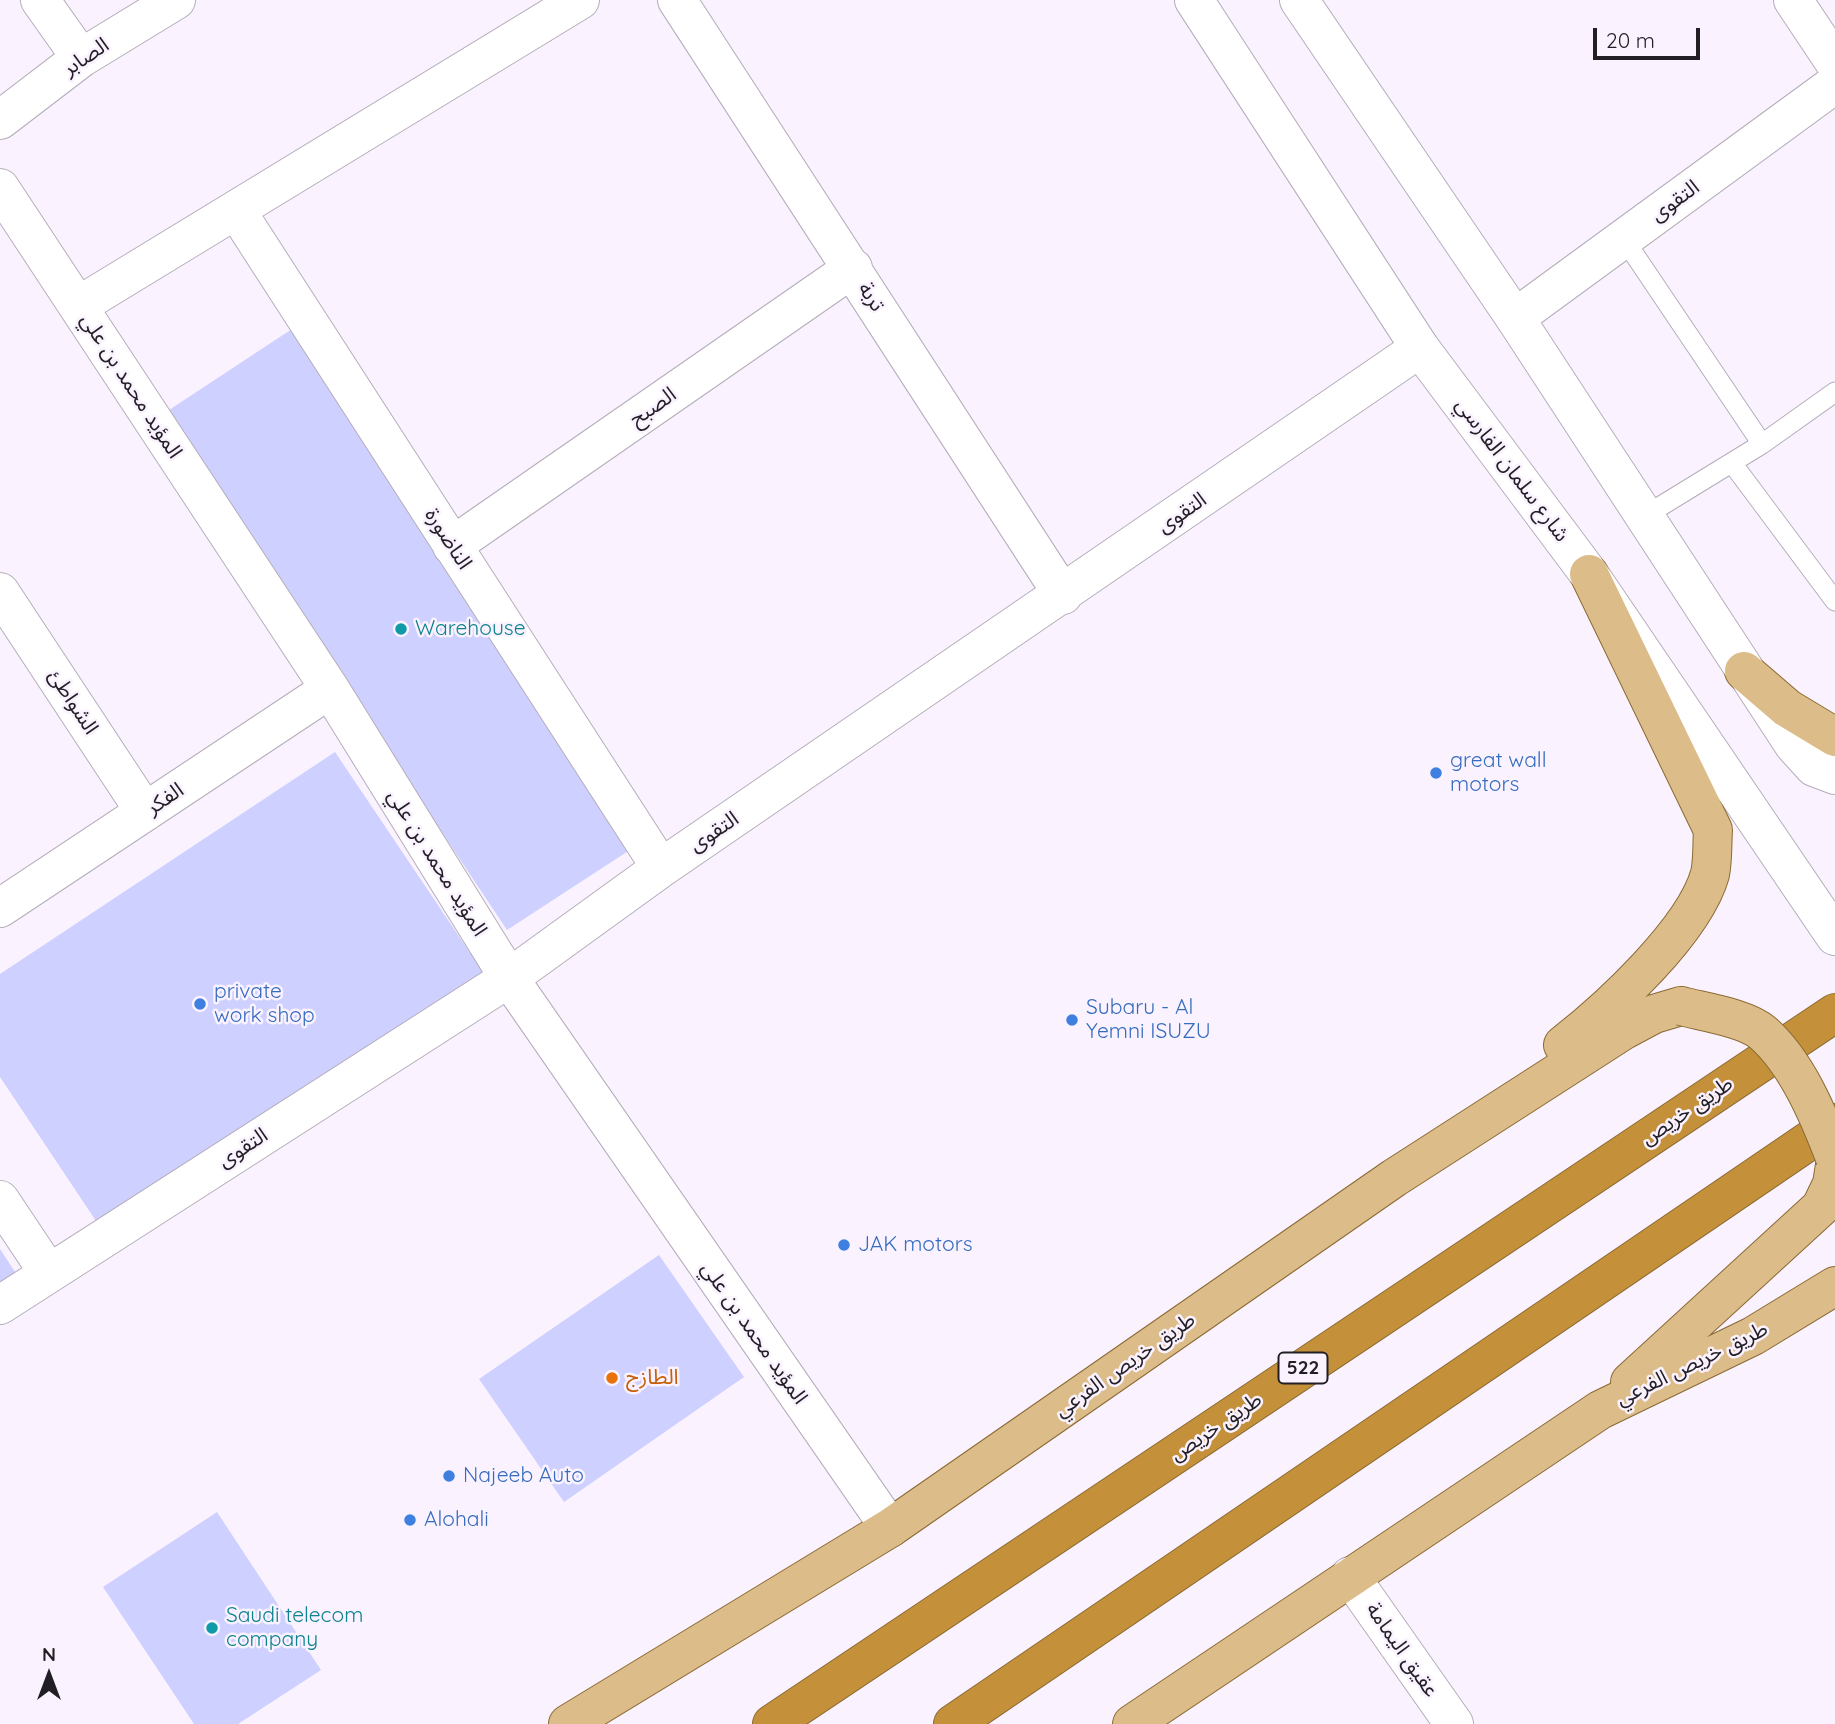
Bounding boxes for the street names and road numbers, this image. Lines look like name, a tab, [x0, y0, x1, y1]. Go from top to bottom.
street label: الصابر	[58, 32, 114, 82]
street label: التقوى	[1646, 175, 1704, 227]
street label: تربة	[852, 278, 890, 316]
street label: المؤيد محمد بن علي	[75, 309, 187, 463]
street label: الصبح	[625, 382, 681, 432]
street label: شارع سلمان الفارسي	[1450, 393, 1574, 547]
street label: التقوى	[1152, 487, 1212, 539]
street label: الناضورة	[419, 504, 477, 574]
street label: الشواطئ	[43, 665, 103, 739]
street label: الفكر	[141, 777, 189, 821]
street label: المؤيد محمد بن علي	[382, 785, 492, 941]
street label: التقوى	[684, 806, 744, 858]
street label: طريق خريص	[1636, 1071, 1738, 1151]
street label: التقوى	[213, 1123, 273, 1173]
street label: المؤيد محمد بن علي	[695, 1257, 813, 1409]
street label: طريق خريص الفرعي	[1050, 1307, 1200, 1423]
street label: طريق خريص الفرعي	[1612, 1316, 1772, 1412]
road number: 522	[1278, 1352, 1328, 1384]
street label: طريق خريص	[1165, 1387, 1267, 1467]
street label: عقيق اليمامة	[1360, 1598, 1444, 1702]

